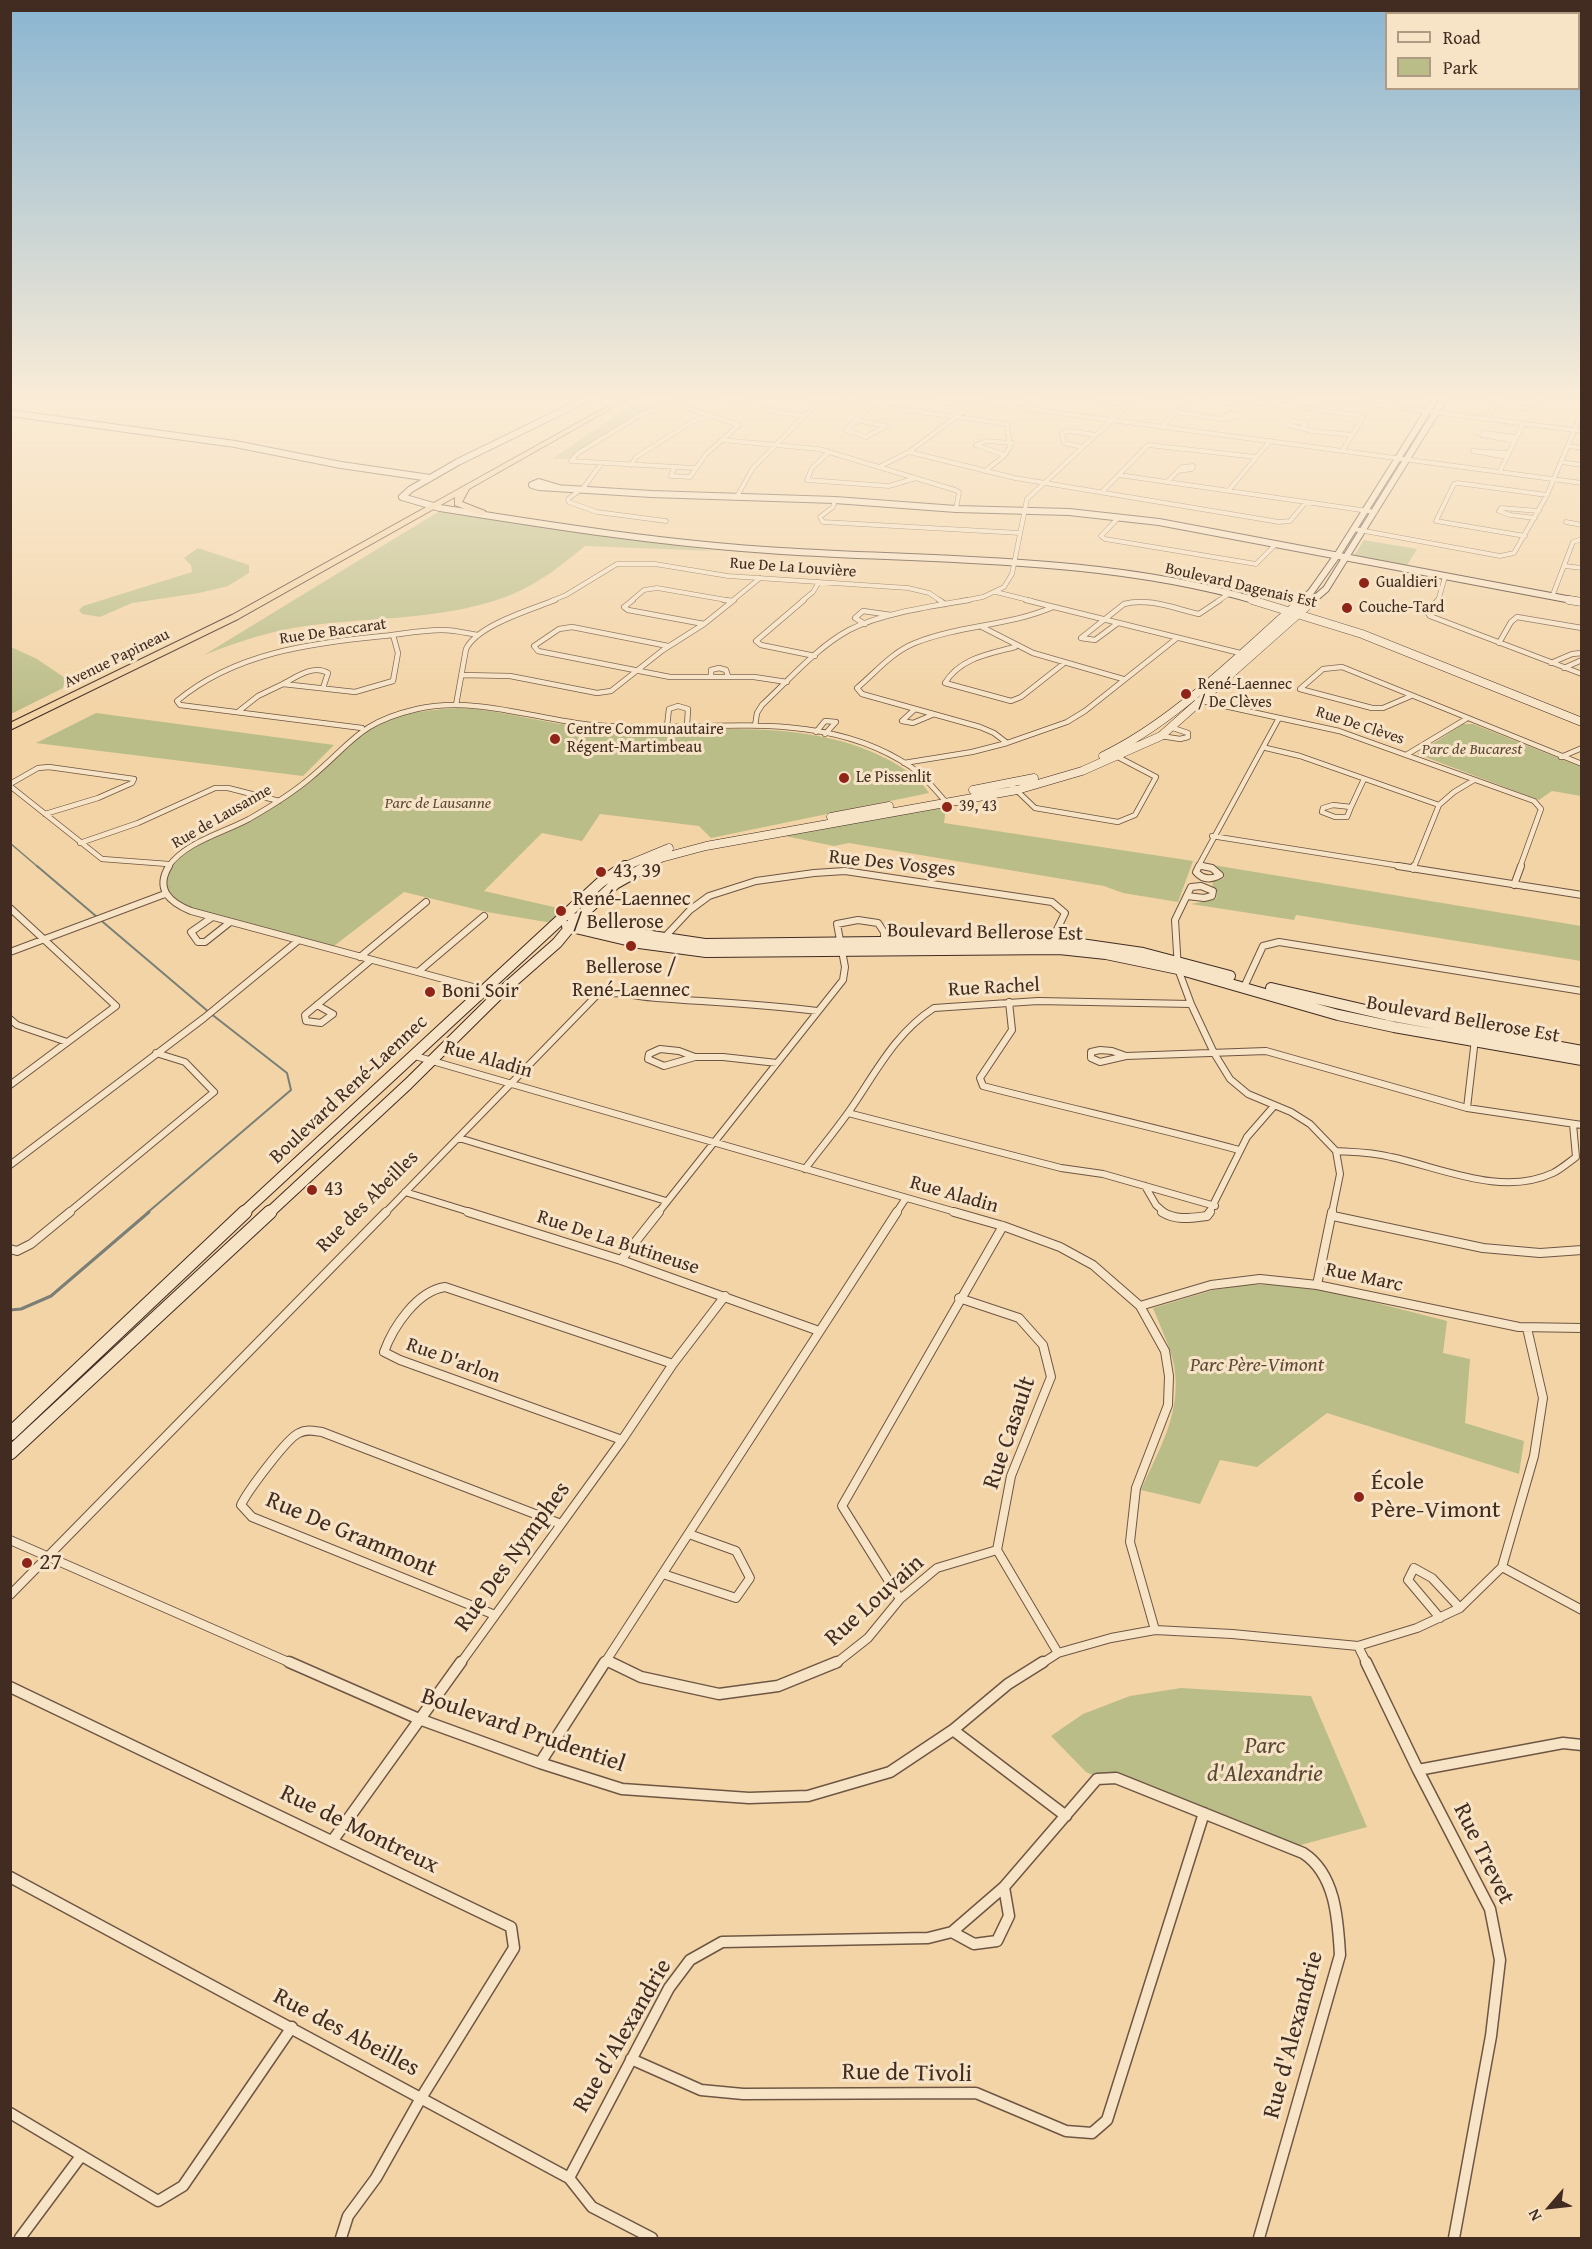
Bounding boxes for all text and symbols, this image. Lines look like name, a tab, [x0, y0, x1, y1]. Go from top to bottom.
legend	[1385, 12, 1580, 90]
text: Road	[1443, 24, 1481, 51]
text: Park	[1443, 54, 1478, 81]
street label: Rue De La Louvière	[729, 554, 857, 582]
street label: Boulevard Dagenais Est	[1163, 559, 1319, 613]
place label: Gualdieri	[1376, 573, 1438, 593]
marker: Gualdieri	[1357, 576, 1371, 590]
place label: Couche-Tard	[1359, 598, 1444, 618]
marker: Couche-Tard	[1340, 601, 1354, 615]
street label: Rue De Baccarat	[278, 615, 388, 649]
street label: Avenue Papineau	[61, 625, 173, 693]
place label: René-Laennec / De Clèves	[1198, 675, 1292, 713]
marker: René-Laennec / De Clèves	[1179, 687, 1193, 701]
street label: Rue De Clèves	[1313, 703, 1407, 749]
place label: Centre Communautaire Régent-Martimbeau	[567, 720, 724, 758]
marker: Centre Communautaire Régent-Martimbeau	[548, 732, 562, 746]
park label: Parc de Bucarest	[1422, 740, 1522, 760]
place label: Le Pissenlit	[856, 768, 932, 788]
marker: Le Pissenlit	[837, 771, 851, 785]
street label: Rue de Lausanne	[169, 781, 275, 853]
park label: Parc de Lausanne	[385, 794, 491, 814]
place label: 39, 43	[959, 797, 997, 817]
marker: 39, 43	[940, 800, 954, 814]
street label: Rue Des Vosges	[827, 845, 957, 883]
place label: 43, 39	[613, 860, 661, 884]
marker: 43, 39	[594, 865, 608, 879]
place label: René-Laennec / Bellerose	[573, 888, 691, 935]
marker: René-Laennec / Bellerose	[554, 904, 568, 918]
street label: Boulevard Bellerose Est	[887, 919, 1083, 947]
marker: Bellerose / René-Laennec	[624, 939, 638, 953]
place label: Bellerose / René-Laennec	[572, 956, 690, 1003]
street label: Rue Rachel	[947, 974, 1041, 1002]
place label: Boni Soir	[442, 980, 519, 1004]
marker: Boni Soir	[423, 985, 437, 999]
street label: Boulevard Bellerose Est	[1364, 991, 1562, 1049]
street label: Boulevard René-Laennec	[265, 1011, 433, 1169]
street label: Rue Aladin	[441, 1036, 535, 1084]
street label: Rue des Abeilles	[312, 1146, 424, 1258]
street label: Rue Aladin	[907, 1171, 1001, 1219]
place label: 43	[324, 1178, 343, 1202]
marker: 43	[305, 1183, 319, 1197]
street label: Rue De La Butineuse	[534, 1205, 702, 1281]
street label: Rue Marc	[1323, 1258, 1405, 1298]
street label: Rue D'arlon	[403, 1333, 503, 1389]
park label: Parc Père-Vimont	[1190, 1354, 1324, 1378]
street label: Rue Casault	[977, 1373, 1043, 1493]
place label: École Père-Vimont	[1371, 1469, 1500, 1525]
street label: Rue Des Nymphes	[449, 1476, 577, 1638]
street label: Rue De Grammont	[261, 1486, 441, 1584]
marker: École Père-Vimont	[1352, 1490, 1366, 1504]
place label: 27	[39, 1549, 62, 1577]
street label: Rue Louvain	[820, 1549, 930, 1653]
marker: 27	[20, 1556, 34, 1570]
street label: Boulevard Prudentiel	[417, 1683, 629, 1779]
park label: Parc d'Alexandrie	[1207, 1733, 1323, 1789]
street label: Rue de Montreux	[275, 1779, 443, 1881]
street label: Rue Trevet	[1446, 1799, 1520, 1909]
street label: Rue d'Alexandrie	[1258, 1948, 1330, 2122]
street label: Rue d'Alexandrie	[567, 1954, 679, 2118]
street label: Rue des Abeilles	[268, 1982, 424, 2084]
street label: Rue de Tivoli	[842, 2058, 972, 2090]
north arrow	[1520, 2177, 1580, 2237]
text: N	[1521, 2205, 1547, 2226]

